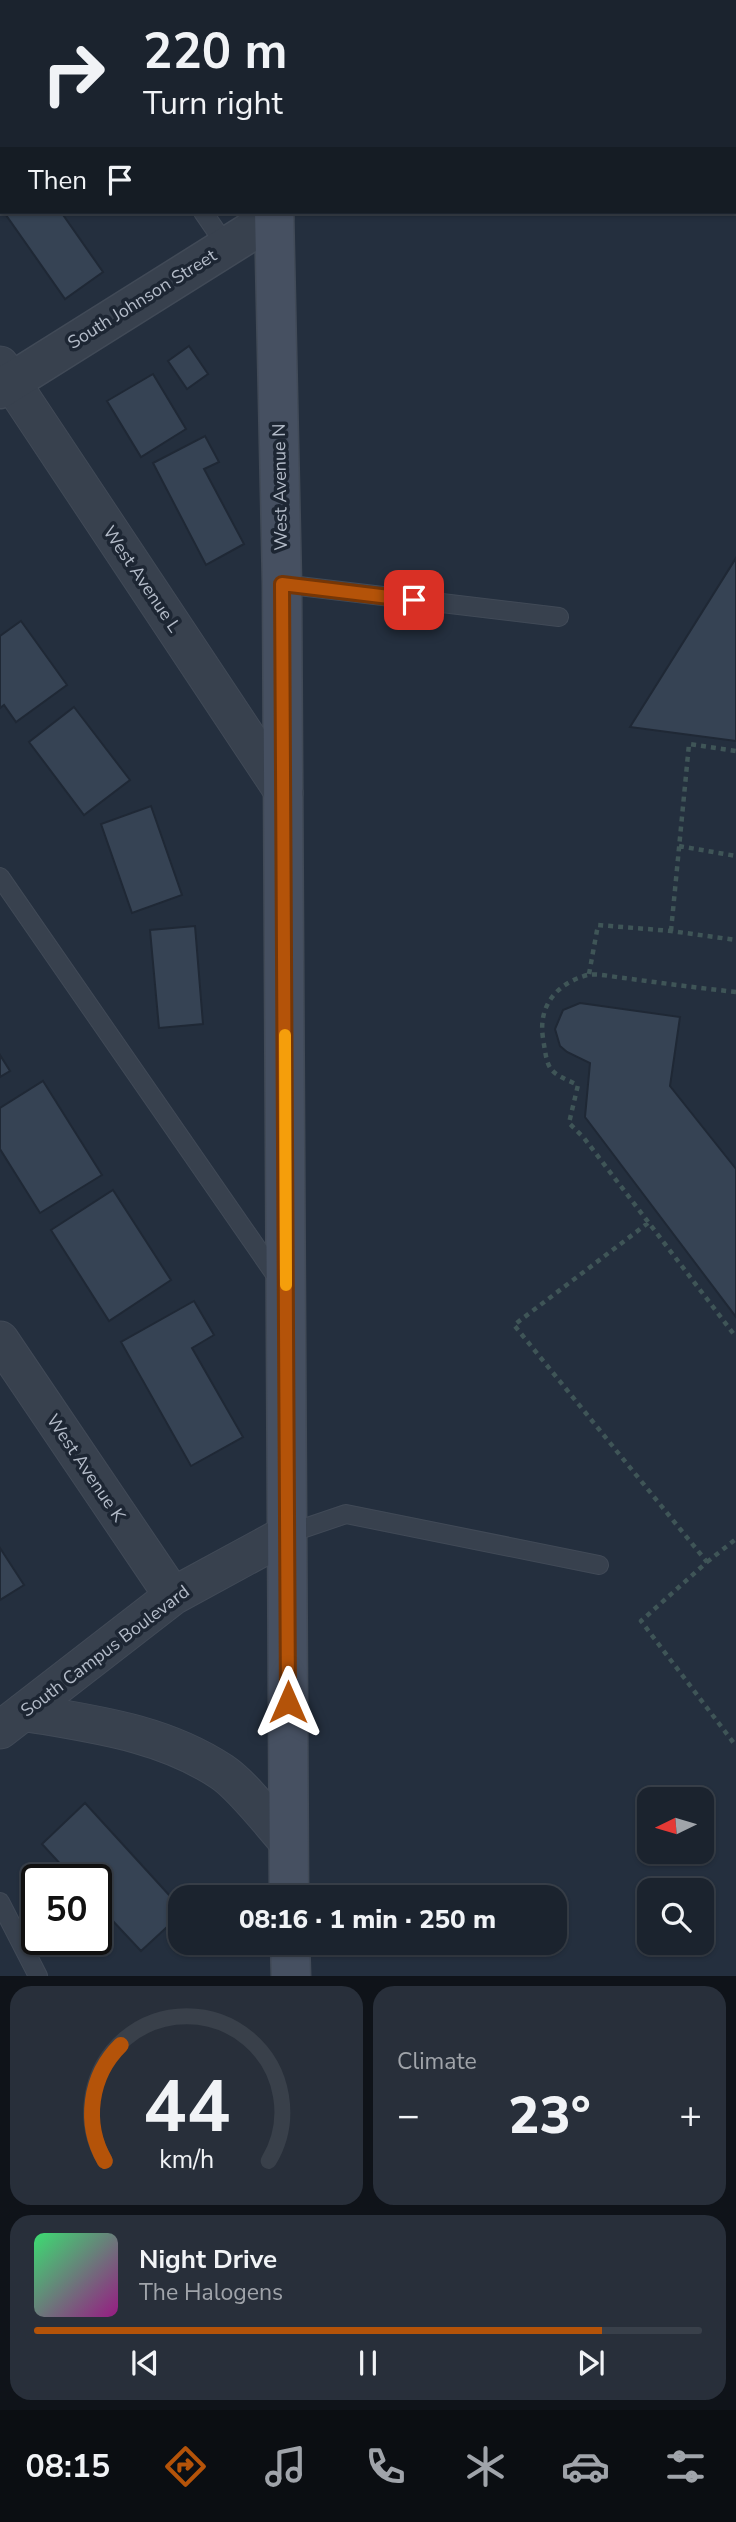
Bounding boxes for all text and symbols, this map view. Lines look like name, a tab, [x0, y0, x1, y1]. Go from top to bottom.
text: 220 m	[143, 18, 287, 85]
icon: right	[28, 28, 119, 119]
text: Turn right	[143, 82, 283, 125]
icon: arrive	[101, 161, 139, 199]
text: Then	[28, 163, 87, 198]
street label: South Johnson Street	[63, 243, 222, 355]
street label: West Avenue N	[267, 423, 293, 551]
street label: West Avenue L	[98, 521, 187, 637]
pin	[384, 570, 444, 630]
icon: arrive	[395, 581, 433, 619]
street label: West Avenue K	[41, 1409, 131, 1527]
street label: South Campus Boulevard	[16, 1580, 194, 1722]
position arrow	[251, 1665, 325, 1739]
north arrow	[637, 1787, 714, 1864]
map controls	[637, 1787, 714, 1955]
speed limit sign: 50	[21, 1864, 112, 1955]
button: search	[637, 1878, 714, 1955]
text: 08:16 · 1 min · 250 m	[239, 1902, 496, 1937]
text: Climate	[397, 2046, 477, 2077]
text: 44	[143, 2058, 230, 2158]
text: 23°	[508, 2080, 591, 2151]
text: −	[397, 2090, 420, 2141]
text: +	[679, 2090, 702, 2141]
text: km/h	[159, 2143, 214, 2177]
text: Night Drive	[139, 2242, 277, 2277]
text: The Halogens	[139, 2277, 283, 2308]
icon: previous	[126, 2344, 164, 2382]
icon: pause	[349, 2344, 387, 2382]
icon: next	[572, 2344, 610, 2382]
icon: directions	[161, 2442, 210, 2491]
icon: music	[261, 2442, 310, 2491]
icon: phone	[361, 2442, 410, 2491]
icon: climate	[461, 2442, 510, 2491]
icon: car	[561, 2442, 610, 2491]
icon: filters	[661, 2442, 710, 2491]
text: 08:15	[26, 2445, 110, 2488]

